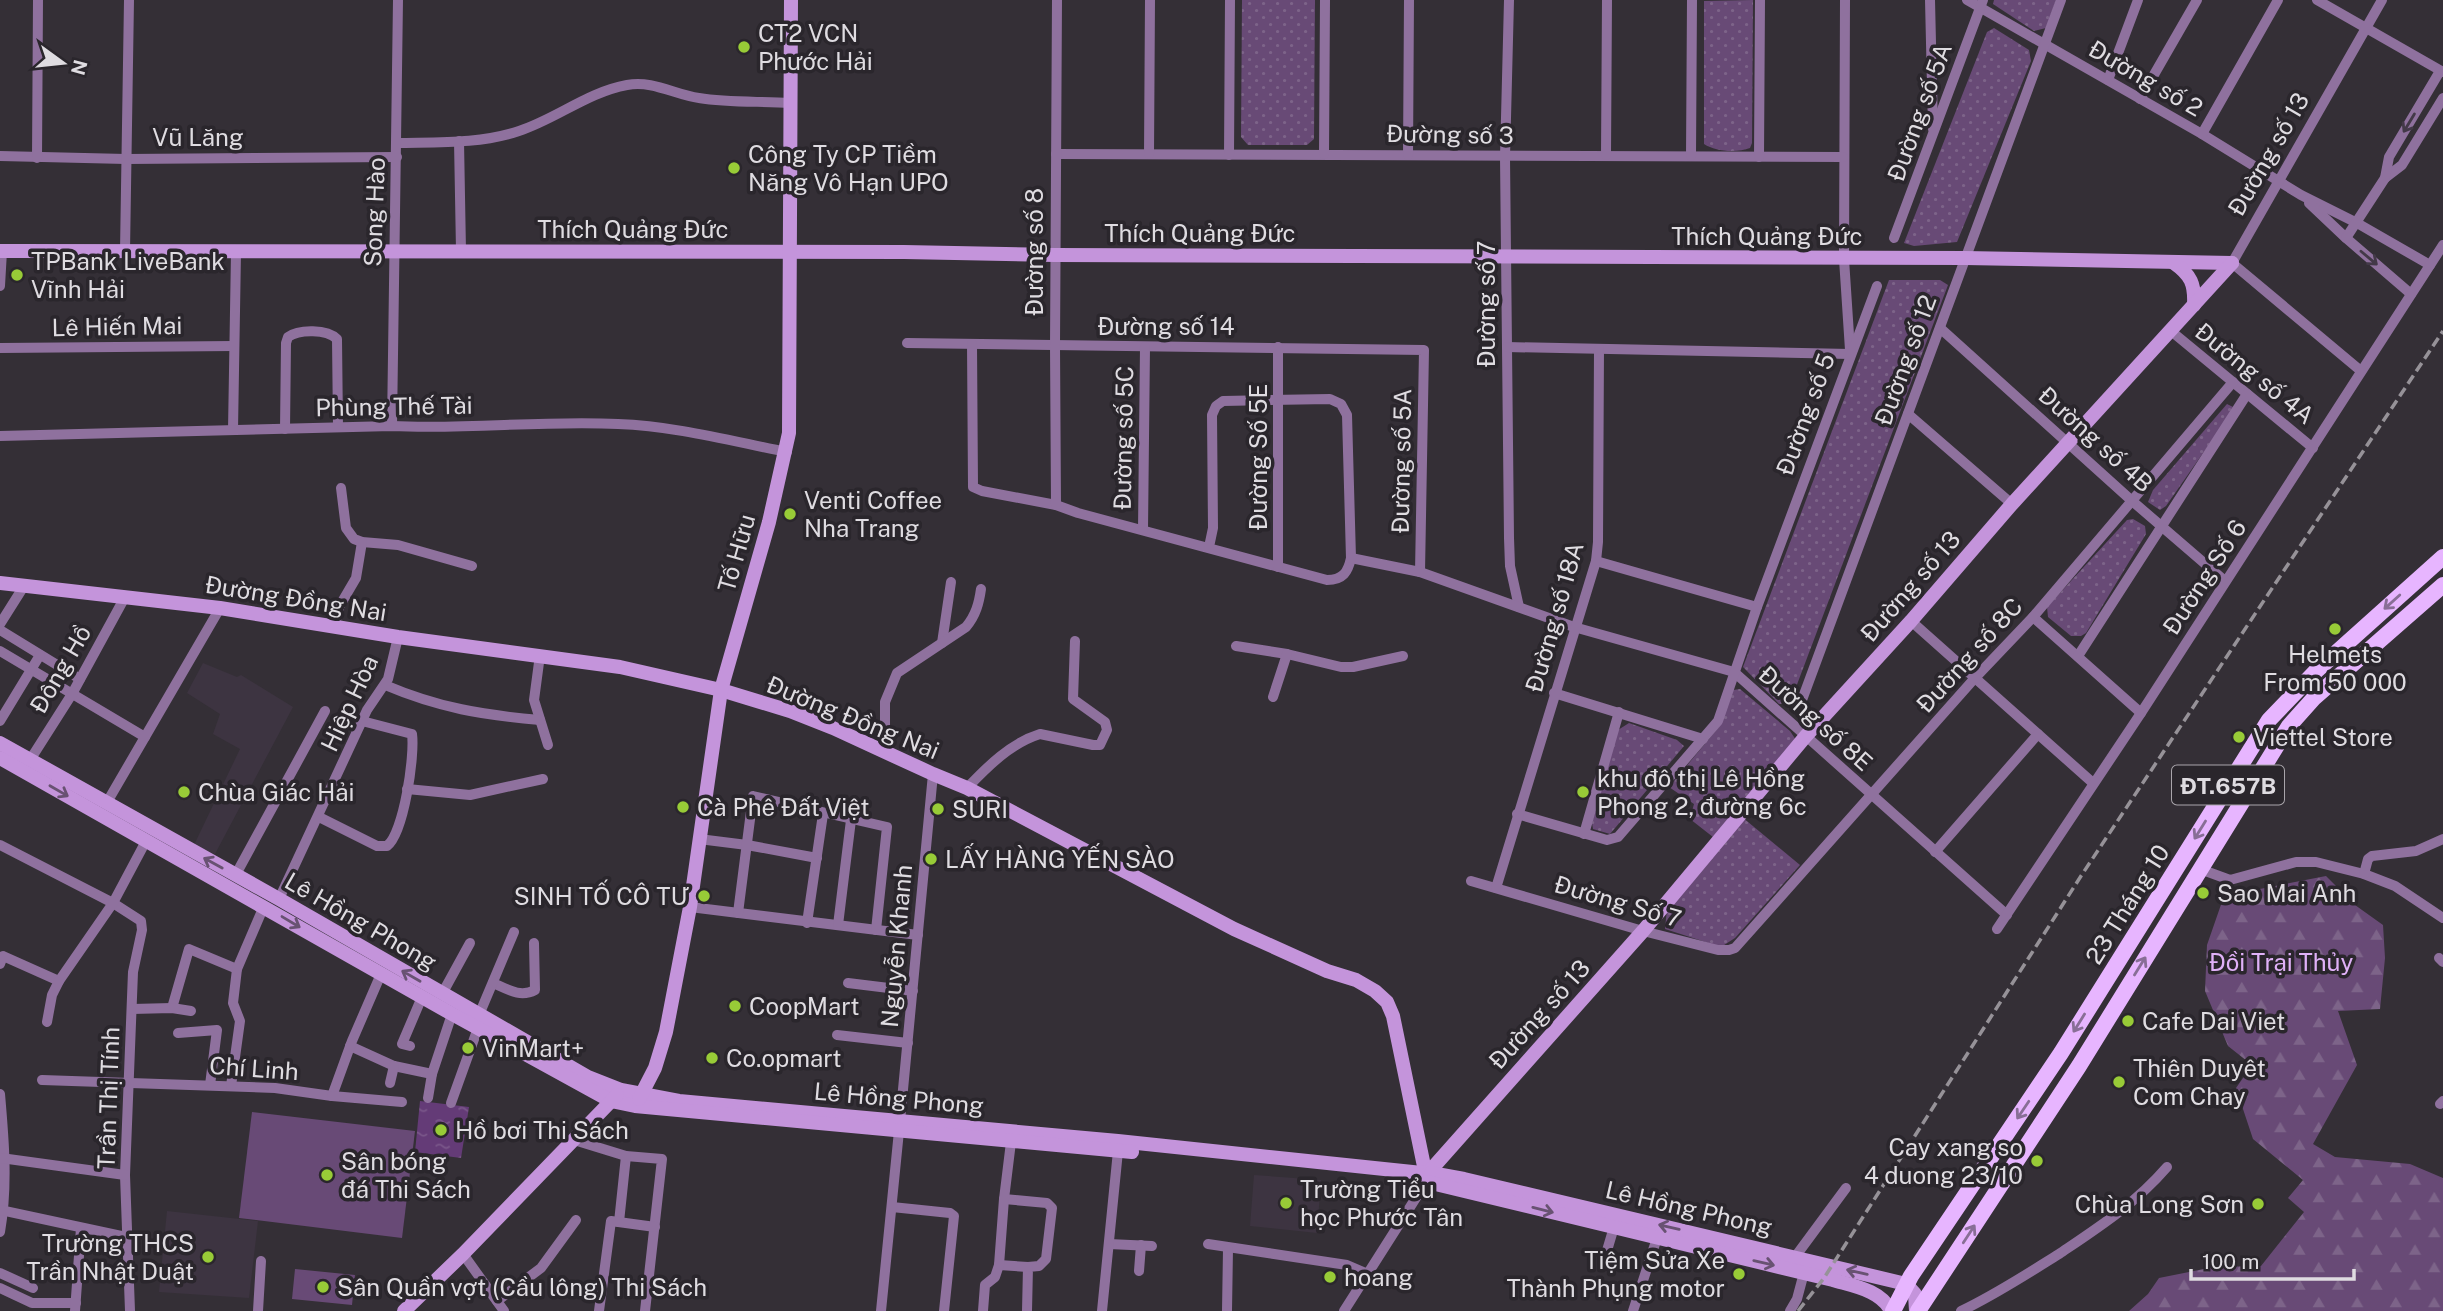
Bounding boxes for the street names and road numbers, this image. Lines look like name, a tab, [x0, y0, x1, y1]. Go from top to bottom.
street label: Đường số 2	[2084, 34, 2208, 122]
street label: Đường số 5A	[1881, 39, 1957, 185]
street label: Đường số 13	[2222, 87, 2314, 221]
street label: Đường số 3	[1386, 119, 1514, 149]
street label: Vũ Lăng	[152, 123, 244, 151]
street label: Song Hào	[358, 157, 390, 267]
street label: Đường số 8	[1020, 188, 1048, 316]
street label: Thích Quảng Đức	[537, 215, 729, 243]
street label: Thích Quảng Đức	[1104, 219, 1296, 247]
street label: Thích Quảng Đức	[1671, 222, 1863, 250]
street label: Đường số 7	[1472, 241, 1500, 367]
street label: Đường số 12	[1868, 291, 1942, 429]
street label: Lê Hiến Mai	[51, 311, 183, 341]
street label: Đường số 14	[1097, 312, 1235, 340]
street label: Đường số 4A	[2190, 317, 2320, 429]
street label: Đường số 5	[1770, 349, 1840, 479]
street label: Đường số 5C	[1108, 366, 1138, 510]
street label: Đường số 4B	[2033, 381, 2159, 497]
street label: Đường Số 5E	[1244, 384, 1272, 530]
street label: Đường số 5A	[1386, 388, 1416, 534]
street label: Phùng Thế Tài	[315, 391, 473, 421]
street label: Tố Hữu	[712, 511, 760, 595]
street label: Đường Số 6	[2156, 514, 2252, 640]
street label: Đường số 13	[1854, 525, 1966, 647]
street label: Đường số 18A	[1519, 539, 1589, 695]
street label: Đường Đồng Nai	[203, 570, 389, 626]
street label: Đường số 8C	[1910, 592, 2028, 718]
street label: Đông Hồ	[24, 620, 96, 718]
street label: Hiệp Hòa	[315, 651, 383, 755]
street label: Đường số 8E	[1754, 660, 1878, 776]
street label: Đường Đồng Nai	[763, 670, 943, 764]
road number: ĐT.657B	[2172, 765, 2284, 804]
street label: 23 Tháng 10	[2079, 839, 2175, 969]
street label: Nguyễn Khanh	[875, 863, 917, 1029]
street label: Lê Hồng Phong	[280, 866, 442, 976]
street label: Đường Số 7	[1551, 870, 1685, 932]
street label: Đường số 13	[1483, 954, 1595, 1074]
street label: Trần Thị Tính	[92, 1026, 124, 1170]
street label: Chí Linh	[208, 1051, 300, 1085]
street label: Lê Hồng Phong	[813, 1077, 985, 1119]
street label: Lê Hồng Phong	[1603, 1175, 1775, 1241]

